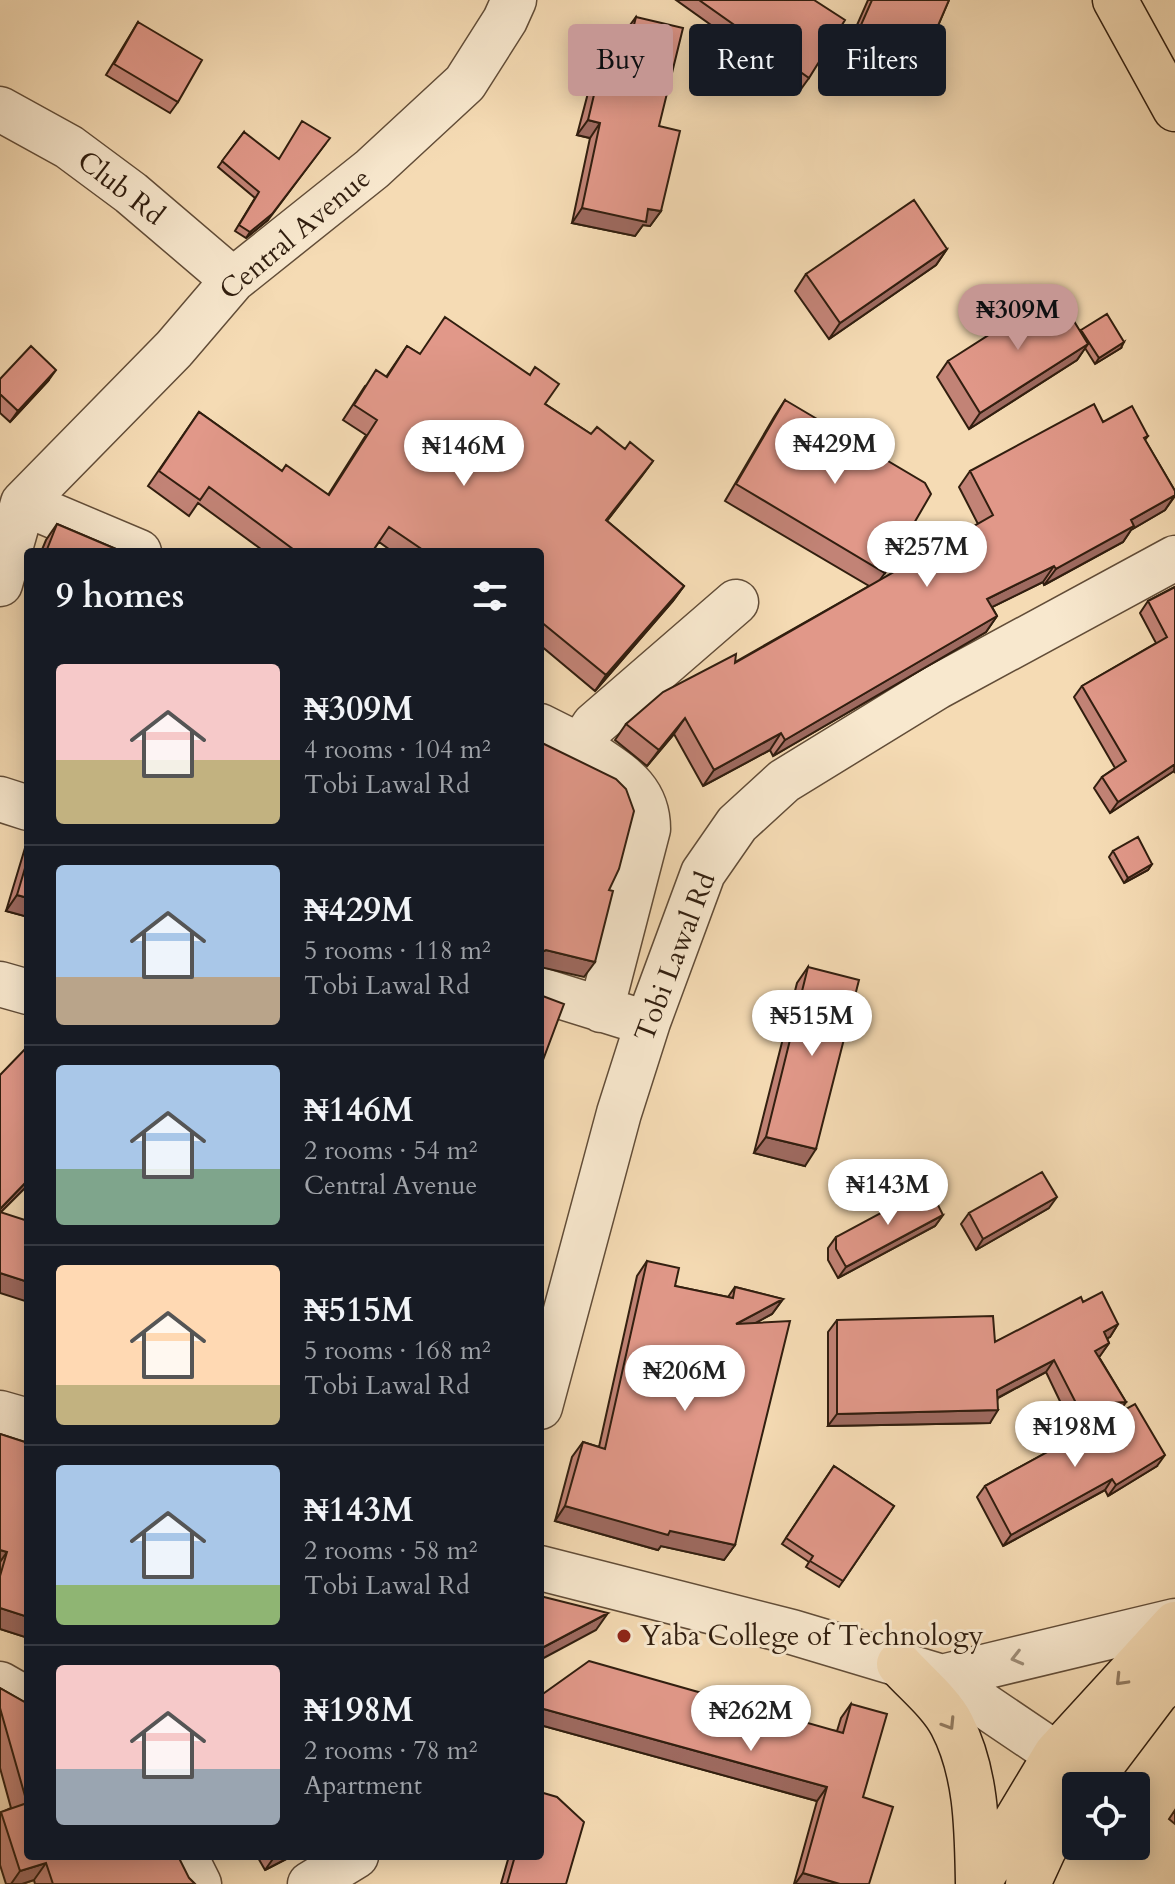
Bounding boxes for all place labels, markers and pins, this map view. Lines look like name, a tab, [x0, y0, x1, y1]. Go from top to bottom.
pin: ₦309M	[962, 284, 1074, 352]
pin: ₦429M	[779, 418, 891, 486]
pin: ₦146M	[408, 420, 520, 488]
pin: ₦257M	[871, 521, 983, 589]
pin: ₦515M	[756, 990, 868, 1058]
pin: ₦143M	[832, 1159, 944, 1227]
pin: ₦206M	[629, 1345, 741, 1413]
pin: ₦198M	[1019, 1401, 1131, 1469]
place label: Yaba College of Technology	[640, 1617, 984, 1655]
marker: Yaba College of Technology	[615, 1627, 633, 1645]
pin: ₦262M	[695, 1685, 807, 1753]

